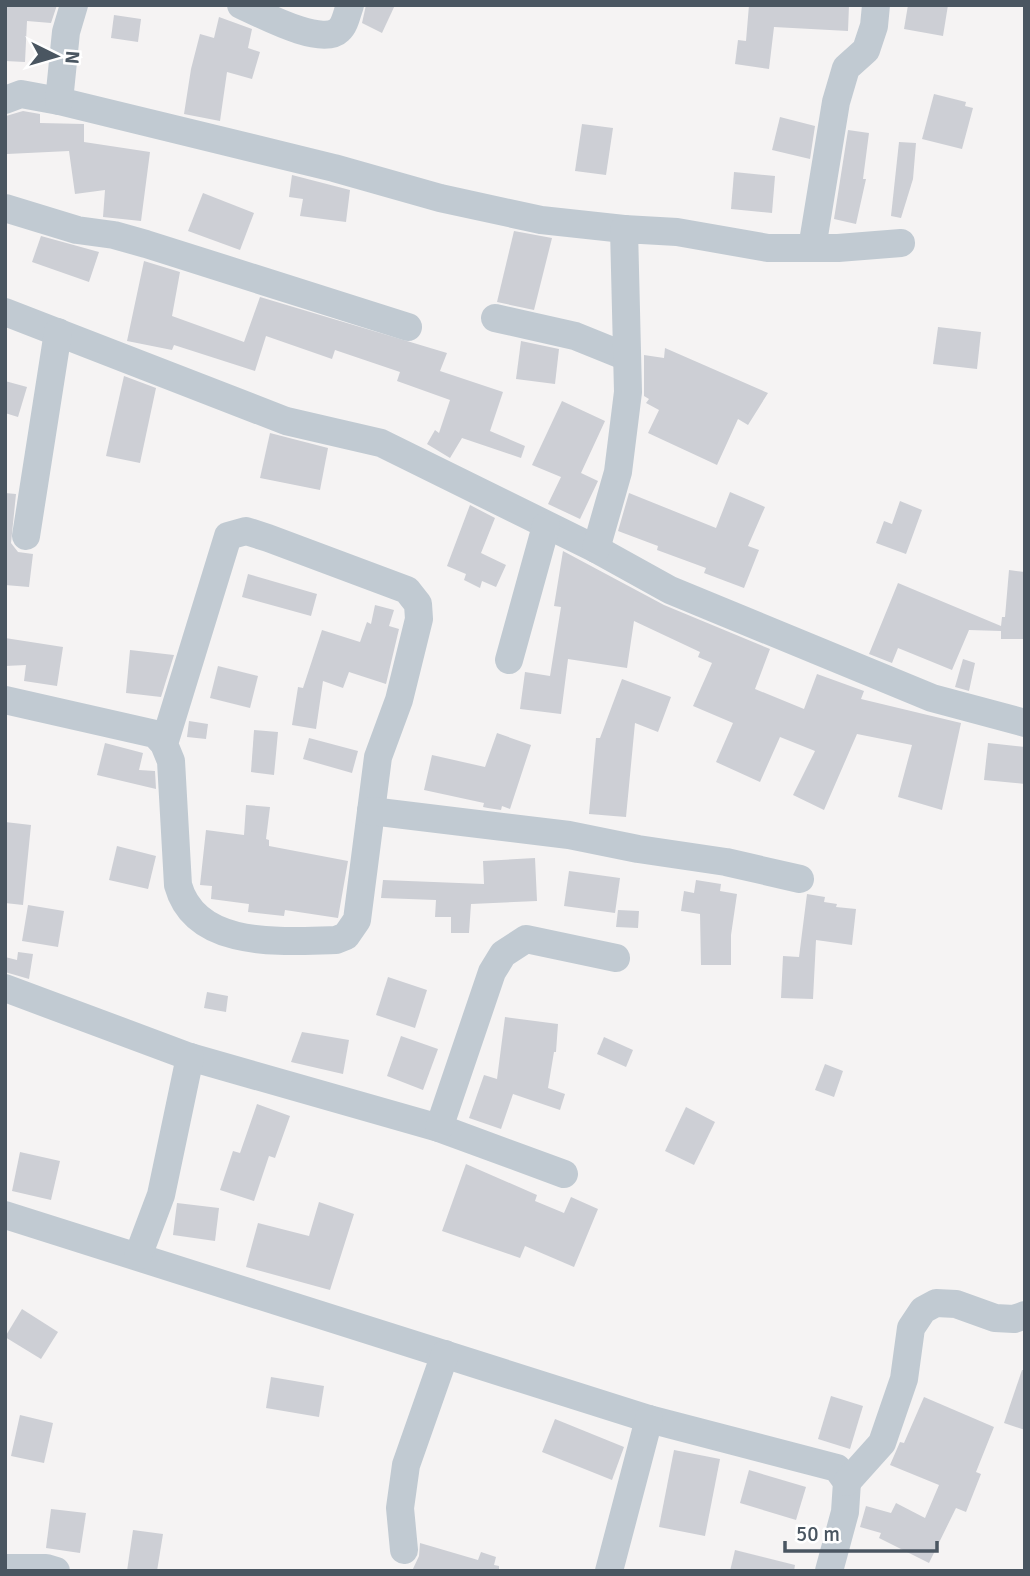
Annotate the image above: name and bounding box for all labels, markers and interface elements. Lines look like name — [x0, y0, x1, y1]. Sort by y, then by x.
north arrow — [21, 21, 91, 91]
text: N — [59, 50, 84, 65]
scale bar — [785, 1510, 937, 1554]
text: 50 m — [796, 1521, 840, 1547]

